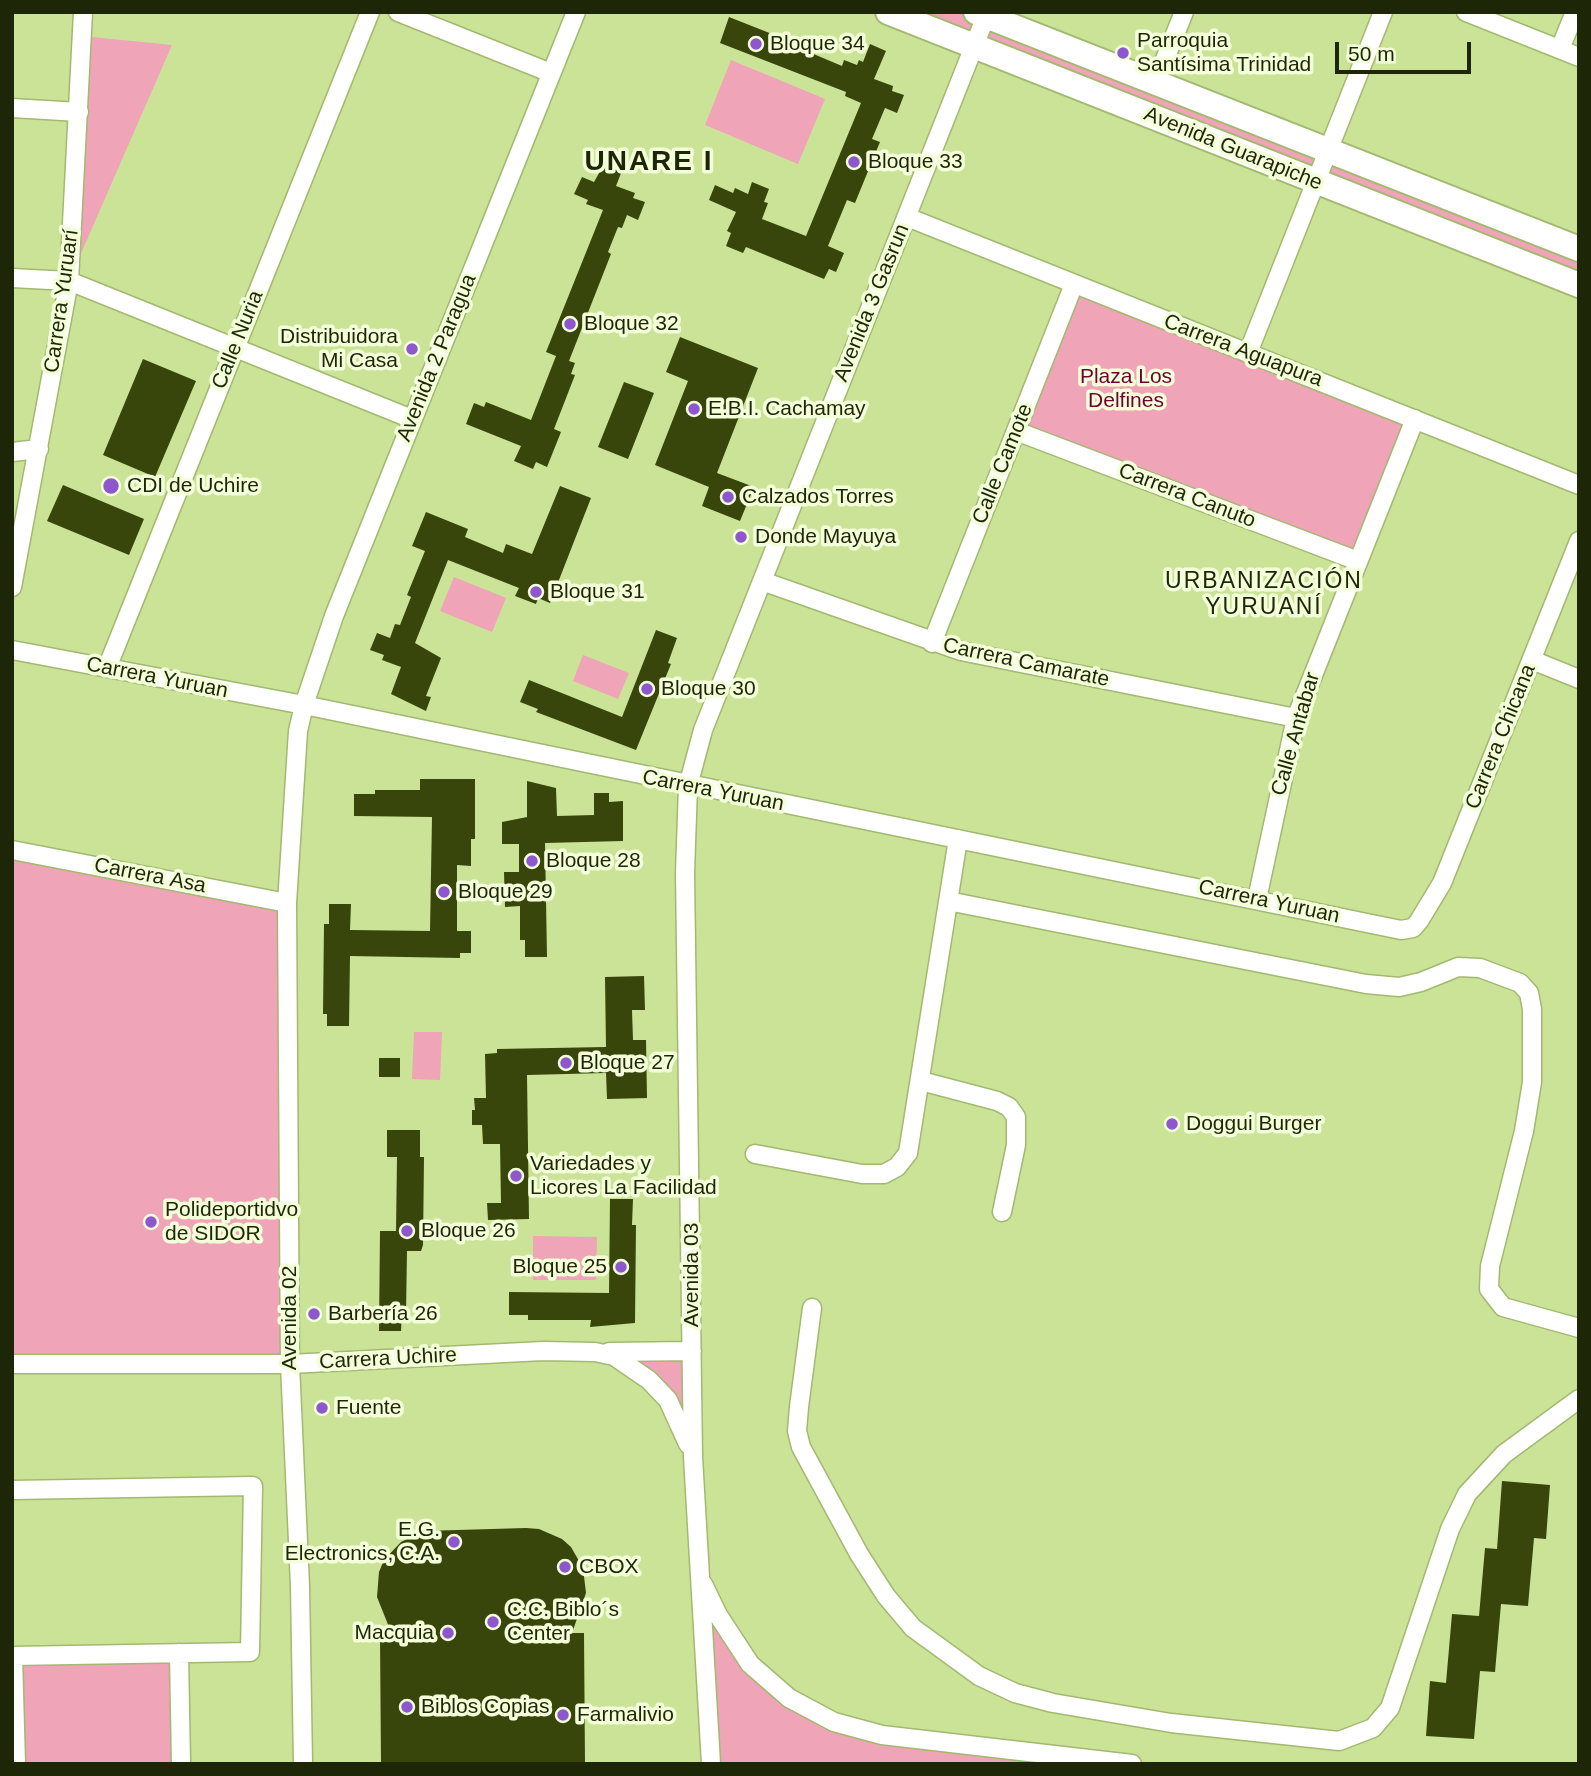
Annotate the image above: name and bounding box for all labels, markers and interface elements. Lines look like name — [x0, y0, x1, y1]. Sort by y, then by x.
place label: Parroquia Santísima Trinidad — [1137, 28, 1311, 78]
scale bar — [1339, 28, 1476, 72]
place label: Bloque 34 — [770, 31, 865, 57]
marker: Bloque 34 — [748, 36, 764, 52]
text: 50 m — [1348, 42, 1395, 65]
marker: Parroquia Santísima Trinidad — [1115, 45, 1131, 61]
street label: Avenida Guarapiche — [1140, 102, 1326, 196]
district label: UNARE I — [585, 145, 713, 179]
place label: Bloque 33 — [868, 149, 963, 175]
marker: Bloque 33 — [846, 154, 862, 170]
street label: Avenida 3 Gasrun — [829, 221, 915, 385]
street label: Carrera Yuruarí — [39, 228, 85, 374]
street label: Avenida 2 Paragua — [392, 271, 482, 445]
street label: Calle Nuria — [207, 287, 269, 393]
street label: Carrera Aguapura — [1160, 309, 1326, 393]
place label: Bloque 32 — [584, 311, 679, 337]
marker: Bloque 32 — [562, 316, 578, 332]
place label: Distribuidora Mi Casa — [280, 324, 398, 374]
marker: Distribuidora Mi Casa — [404, 341, 420, 357]
park label: Plaza Los Delfines — [1080, 364, 1172, 414]
place label: E.B.I. Cachamay — [708, 396, 866, 422]
street label: Calle Camote — [967, 400, 1039, 528]
marker: E.B.I. Cachamay — [686, 401, 702, 417]
street label: Carrera Canuto — [1115, 458, 1259, 534]
place label: CDI de Uchire — [127, 473, 259, 499]
marker: CDI de Uchire — [101, 476, 121, 496]
place label: Calzados Torres — [742, 484, 894, 510]
marker: Calzados Torres — [720, 489, 736, 505]
place label: Donde Mayuya — [755, 524, 896, 550]
marker: Donde Mayuya — [733, 529, 749, 545]
district label: URBANIZACIÓN YURUANÍ — [1167, 568, 1361, 622]
place label: Bloque 31 — [550, 579, 645, 605]
marker: Bloque 31 — [528, 584, 544, 600]
street label: Carrera Camarate — [941, 633, 1111, 693]
street label: Carrera Yuruan — [84, 652, 230, 704]
street label: Carrera Chicana — [1460, 661, 1542, 813]
street label: Calle Antabar — [1266, 669, 1326, 799]
place label: Bloque 30 — [661, 676, 756, 702]
marker: Bloque 30 — [639, 681, 655, 697]
street label: Carrera Yuruan — [640, 765, 786, 817]
place label: Bloque 28 — [546, 848, 641, 874]
street label: Carrera Asa — [92, 853, 208, 899]
marker: Bloque 28 — [524, 853, 540, 869]
street label: Carrera Yuruan — [1196, 875, 1342, 929]
place label: Bloque 29 — [458, 879, 553, 905]
marker: Bloque 29 — [436, 884, 452, 900]
place label: Bloque 27 — [580, 1050, 675, 1076]
marker: Bloque 27 — [558, 1055, 574, 1071]
place label: Doggui Burger — [1186, 1111, 1321, 1137]
marker: Doggui Burger — [1164, 1116, 1180, 1132]
place label: Variedades y Licores La Facilidad — [530, 1151, 717, 1201]
marker: Variedades y Licores La Facilidad — [508, 1168, 524, 1184]
place label: Polideportidvo de SIDOR — [165, 1197, 298, 1247]
marker: Polideportidvo de SIDOR — [143, 1214, 159, 1230]
place label: Bloque 26 — [421, 1218, 516, 1244]
marker: Bloque 26 — [399, 1223, 415, 1239]
street label: Avenida 03 — [679, 1223, 705, 1327]
place label: Bloque 25 — [512, 1254, 607, 1280]
marker: Bloque 25 — [613, 1259, 629, 1275]
street label: Avenida 02 — [277, 1266, 303, 1370]
place label: Barbería 26 — [328, 1301, 438, 1327]
marker: Barbería 26 — [306, 1306, 322, 1322]
street label: Carrera Uchire — [319, 1343, 457, 1375]
place label: Fuente — [336, 1395, 401, 1421]
marker: Fuente — [314, 1400, 330, 1416]
place label: E.G. Electronics, C.A. — [285, 1517, 440, 1567]
marker: E.G. Electronics, C.A. — [446, 1534, 462, 1550]
place label: CBOX — [579, 1554, 639, 1580]
marker: CBOX — [557, 1559, 573, 1575]
place label: C.C. Biblo´s Center — [507, 1597, 619, 1647]
marker: C.C. Biblo´s Center — [485, 1614, 501, 1630]
place label: Macquia — [355, 1620, 434, 1646]
marker: Macquia — [440, 1625, 456, 1641]
place label: Biblos Copias — [421, 1694, 549, 1720]
marker: Biblos Copias — [399, 1699, 415, 1715]
place label: Farmalivio — [577, 1702, 674, 1728]
marker: Farmalivio — [555, 1707, 571, 1723]

